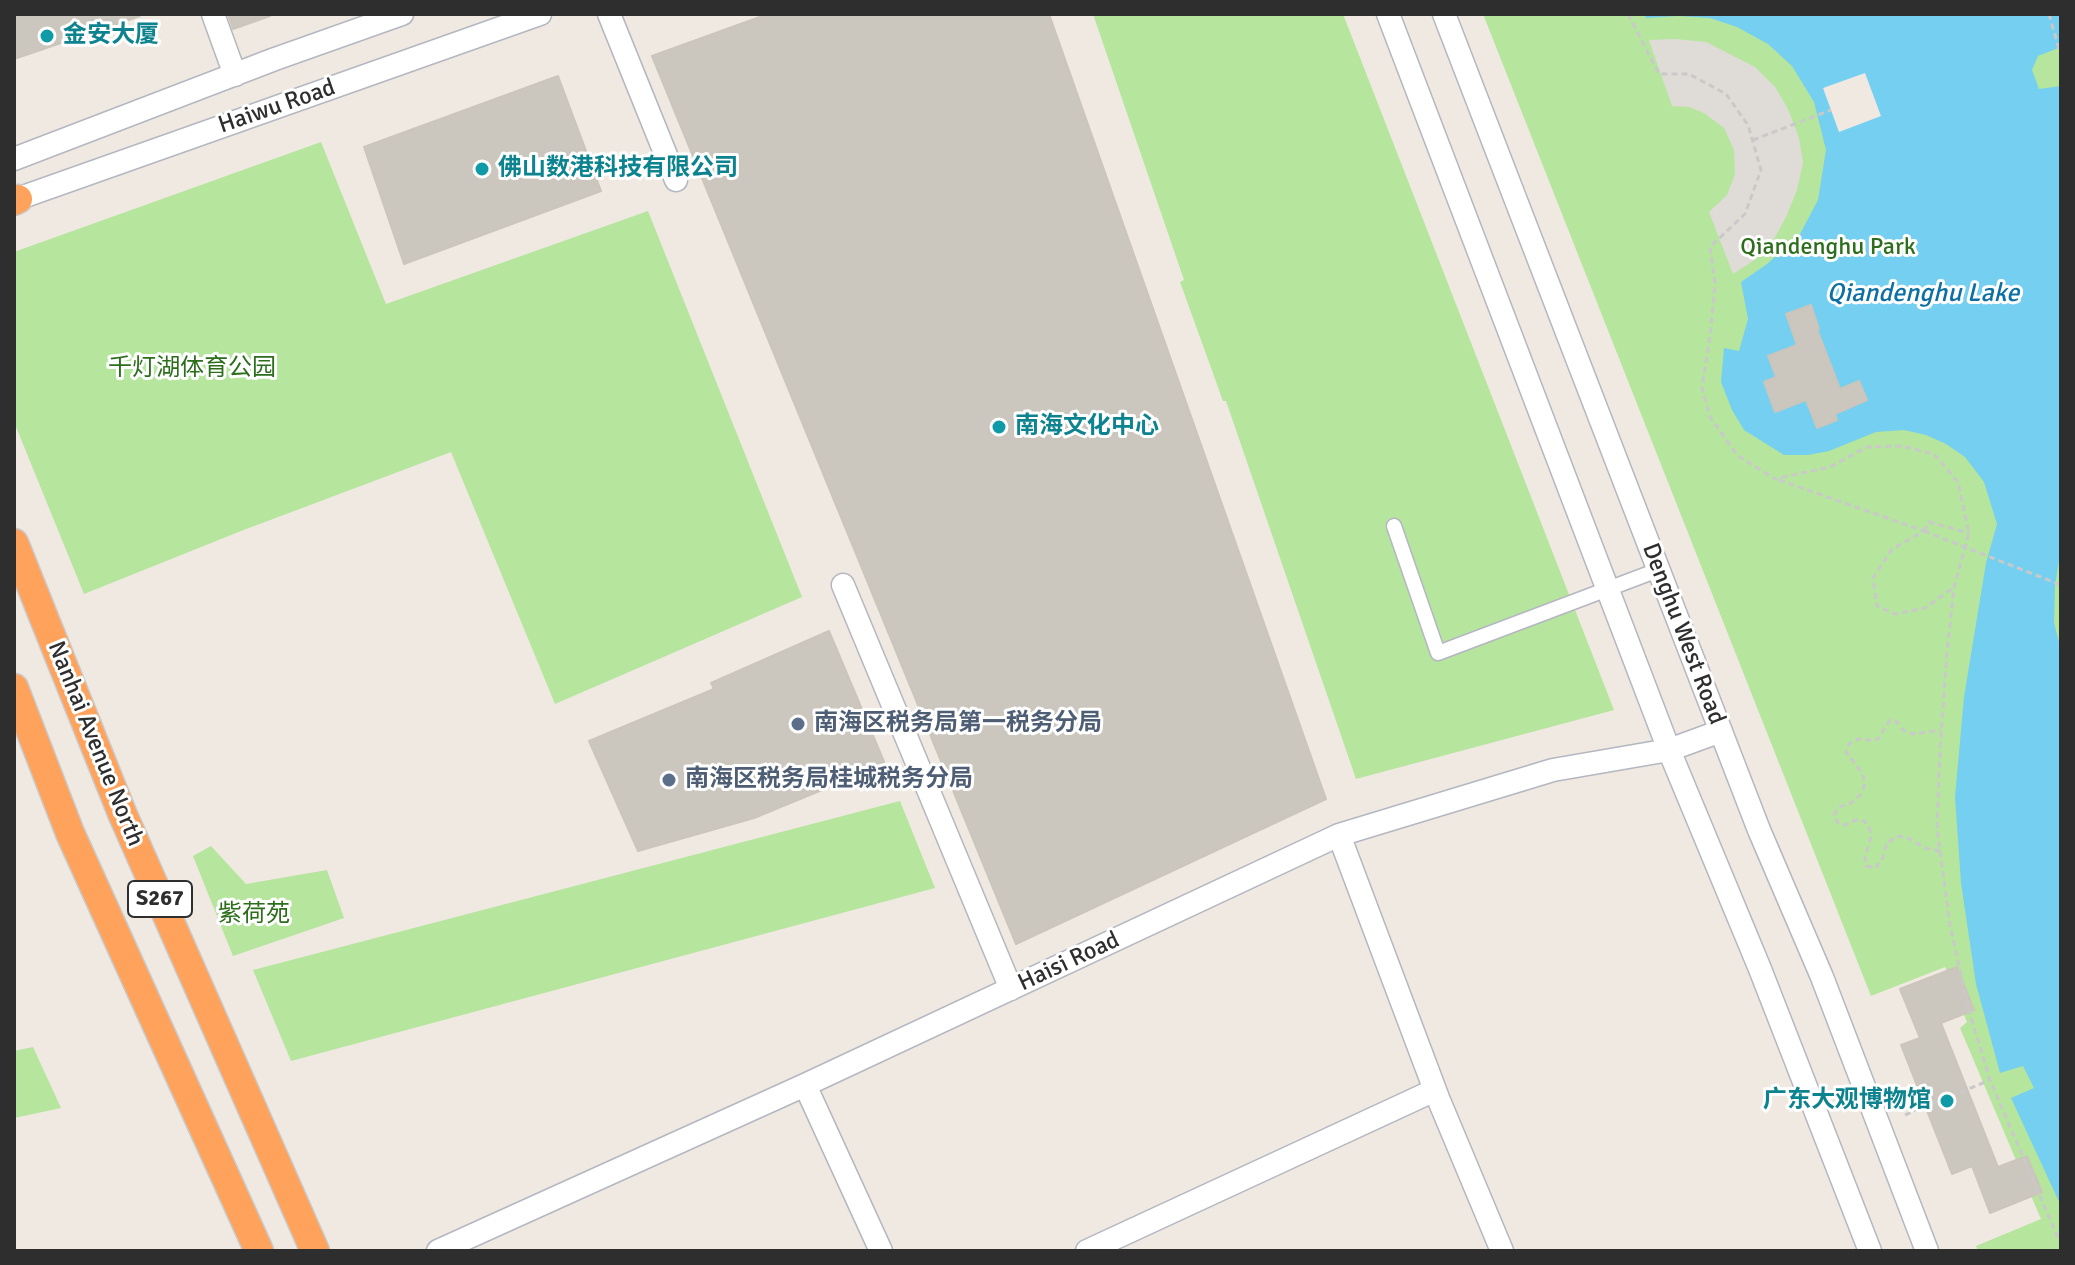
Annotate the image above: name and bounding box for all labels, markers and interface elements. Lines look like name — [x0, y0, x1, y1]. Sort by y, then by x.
place label: 金安大厦 — [63, 22, 159, 50]
marker: 金安大厦 — [38, 27, 56, 45]
street label: Haiwu Road — [215, 74, 339, 140]
place label: 佛山数港科技有限公司 — [498, 155, 738, 183]
marker: 佛山数港科技有限公司 — [473, 160, 491, 178]
park label: Qiandenghu Park — [1740, 234, 1916, 262]
water label: Qiandenghu Lake — [1827, 278, 2019, 310]
park label: 千灯湖体育公园 — [108, 355, 276, 383]
place label: 南海文化中心 — [1015, 413, 1159, 441]
marker: 南海文化中心 — [990, 418, 1008, 436]
street label: Denghu West Road — [1635, 539, 1731, 729]
street label: Nanhai Avenue North — [41, 637, 149, 851]
place label: 南海区税务局第一税务分局 — [814, 710, 1102, 738]
marker: 南海区税务局第一税务分局 — [789, 715, 807, 733]
place label: 南海区税务局桂城税务分局 — [685, 766, 973, 794]
marker: 南海区税务局桂城税务分局 — [660, 771, 678, 789]
road number: S267 — [128, 881, 192, 917]
park label: 紫荷苑 — [218, 901, 290, 929]
street label: Haisi Road — [1014, 926, 1124, 998]
place label: 广东大观博物馆 — [1763, 1087, 1931, 1115]
marker: 广东大观博物馆 — [1938, 1092, 1956, 1110]

